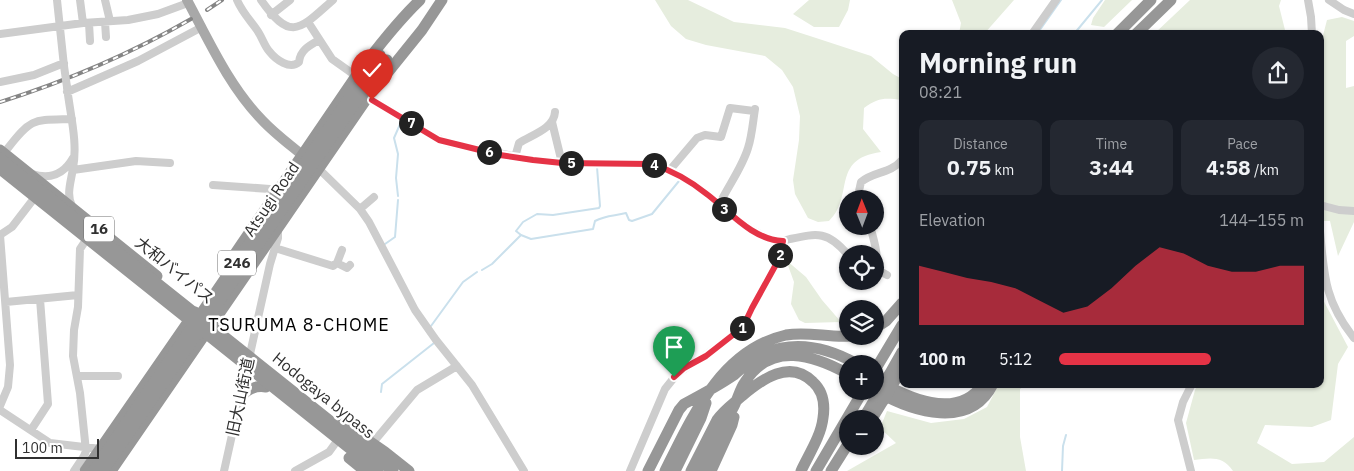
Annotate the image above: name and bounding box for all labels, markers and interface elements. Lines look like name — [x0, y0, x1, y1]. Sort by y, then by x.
text: Morning run — [919, 44, 1077, 81]
button: share — [1252, 47, 1304, 99]
pin — [351, 49, 393, 100]
icon: check — [358, 56, 386, 84]
text: 08:21 — [919, 82, 962, 102]
pin: 7 — [398, 110, 424, 136]
text: 7 — [407, 114, 416, 132]
text: Distance — [953, 135, 1008, 153]
text: Time — [1096, 135, 1127, 153]
text: Pace — [1227, 135, 1258, 153]
pin: 6 — [476, 140, 502, 164]
text: 6 — [485, 143, 494, 161]
pin: 5 — [558, 150, 584, 176]
pin: 4 — [642, 152, 666, 178]
text: 0.75 — [947, 153, 991, 181]
text: 3:44 — [1089, 153, 1134, 181]
text: 4:58 — [1206, 153, 1251, 181]
text: 5 — [567, 154, 576, 172]
text: 4 — [650, 156, 659, 174]
street label: Atsugi Road — [239, 158, 303, 240]
text: km — [991, 161, 1014, 179]
text: /km — [1251, 161, 1279, 179]
north arrow — [839, 190, 884, 235]
map controls — [839, 190, 884, 455]
pin: 3 — [712, 196, 736, 222]
text: 3 — [720, 200, 729, 218]
text: Elevation — [919, 210, 985, 230]
text: 144–155 m — [1219, 210, 1304, 230]
road number: 16 — [84, 216, 114, 242]
street label: 大和バイパス — [132, 232, 218, 308]
pin: 2 — [768, 242, 792, 268]
button: locate — [839, 245, 884, 290]
text: 2 — [776, 246, 785, 264]
road number: 246 — [218, 250, 256, 276]
button: layers — [839, 300, 884, 345]
district label: TSURUMA 8-CHOME — [208, 313, 390, 336]
pin: 1 — [730, 316, 754, 340]
text: 1 — [738, 319, 747, 337]
pin — [653, 326, 695, 377]
icon: arrive — [660, 333, 688, 361]
street label: Hodogaya bypass — [269, 348, 379, 442]
text: 100 m — [919, 349, 966, 369]
text: 5:12 — [999, 349, 1032, 369]
button: + — [839, 355, 884, 400]
street label: 旧大山街道 — [222, 356, 258, 438]
button: − — [839, 410, 884, 455]
scale bar — [15, 436, 99, 459]
text: 100 m — [22, 439, 63, 457]

